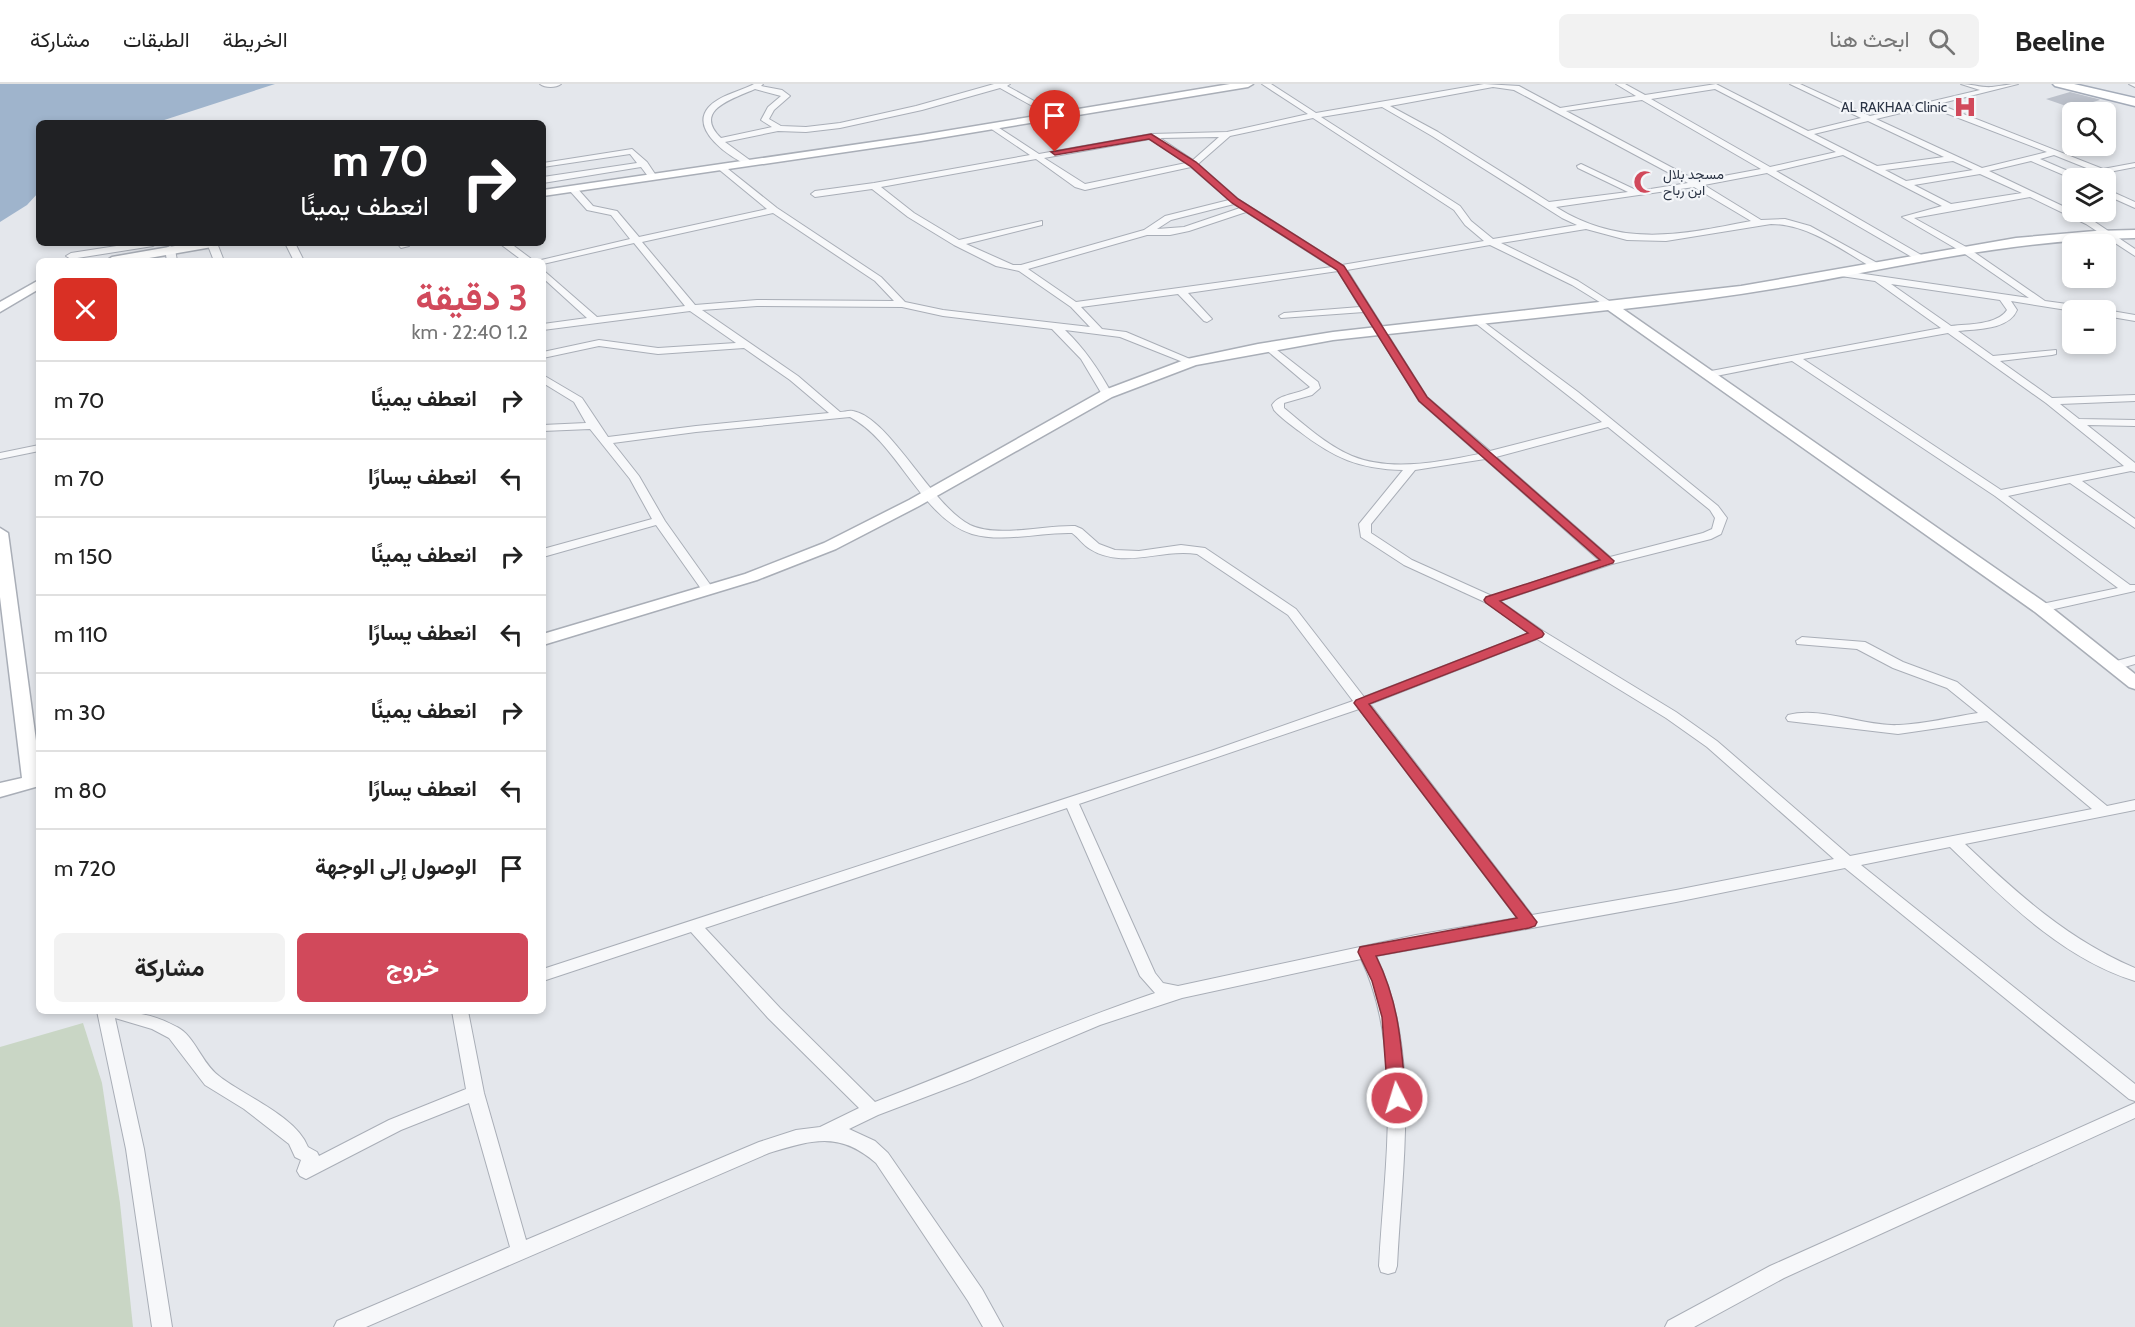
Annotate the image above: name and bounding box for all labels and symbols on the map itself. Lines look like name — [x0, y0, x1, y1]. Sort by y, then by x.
pin — [1029, 90, 1080, 152]
hospital icon: AL RAKHAA Clinic — [1952, 94, 1978, 120]
place label: AL RAKHAA Clinic — [1841, 98, 1947, 116]
place label: مسجد بلال ابن رباح — [1663, 165, 1724, 201]
mosque icon: مسجد بلال ابن رباح — [1632, 169, 1658, 195]
position arrow — [1365, 1066, 1429, 1130]

